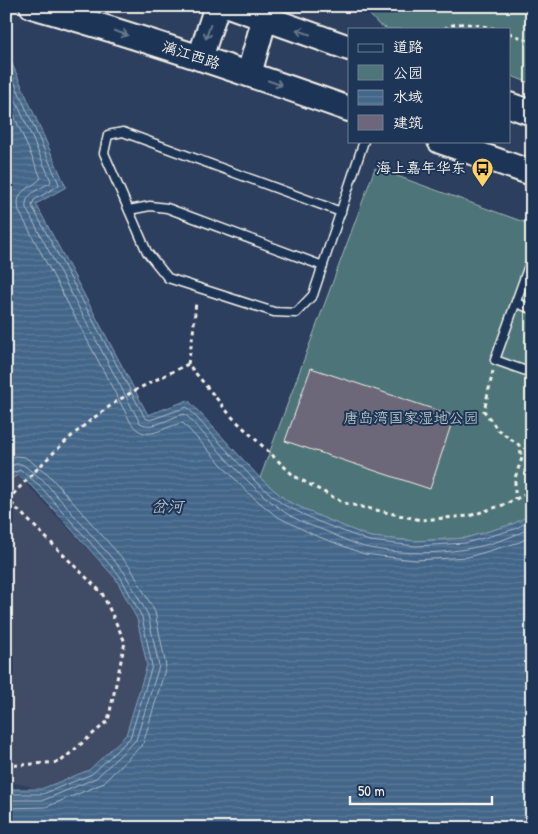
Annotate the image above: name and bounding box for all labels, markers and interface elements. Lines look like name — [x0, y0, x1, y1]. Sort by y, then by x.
one-way arrow — [203, 24, 212, 39]
one-way arrow — [296, 27, 312, 36]
one-way arrow — [112, 28, 128, 38]
legend — [348, 28, 510, 142]
street label: 漓江西路 — [159, 35, 223, 74]
text: 道路 — [393, 36, 423, 57]
text: 公园 — [393, 62, 423, 83]
one-way arrow — [267, 79, 282, 88]
text: 水域 — [393, 86, 423, 107]
text: 建筑 — [393, 112, 423, 133]
bus stop icon: 海上嘉年华东 — [470, 156, 494, 187]
place label: 海上嘉年华东 — [376, 157, 466, 178]
park label: 唐岛湾国家湿地公园 — [343, 407, 479, 428]
water label: 岔河 — [151, 495, 186, 517]
scale bar — [350, 774, 493, 806]
text: 50 m — [358, 780, 385, 801]

